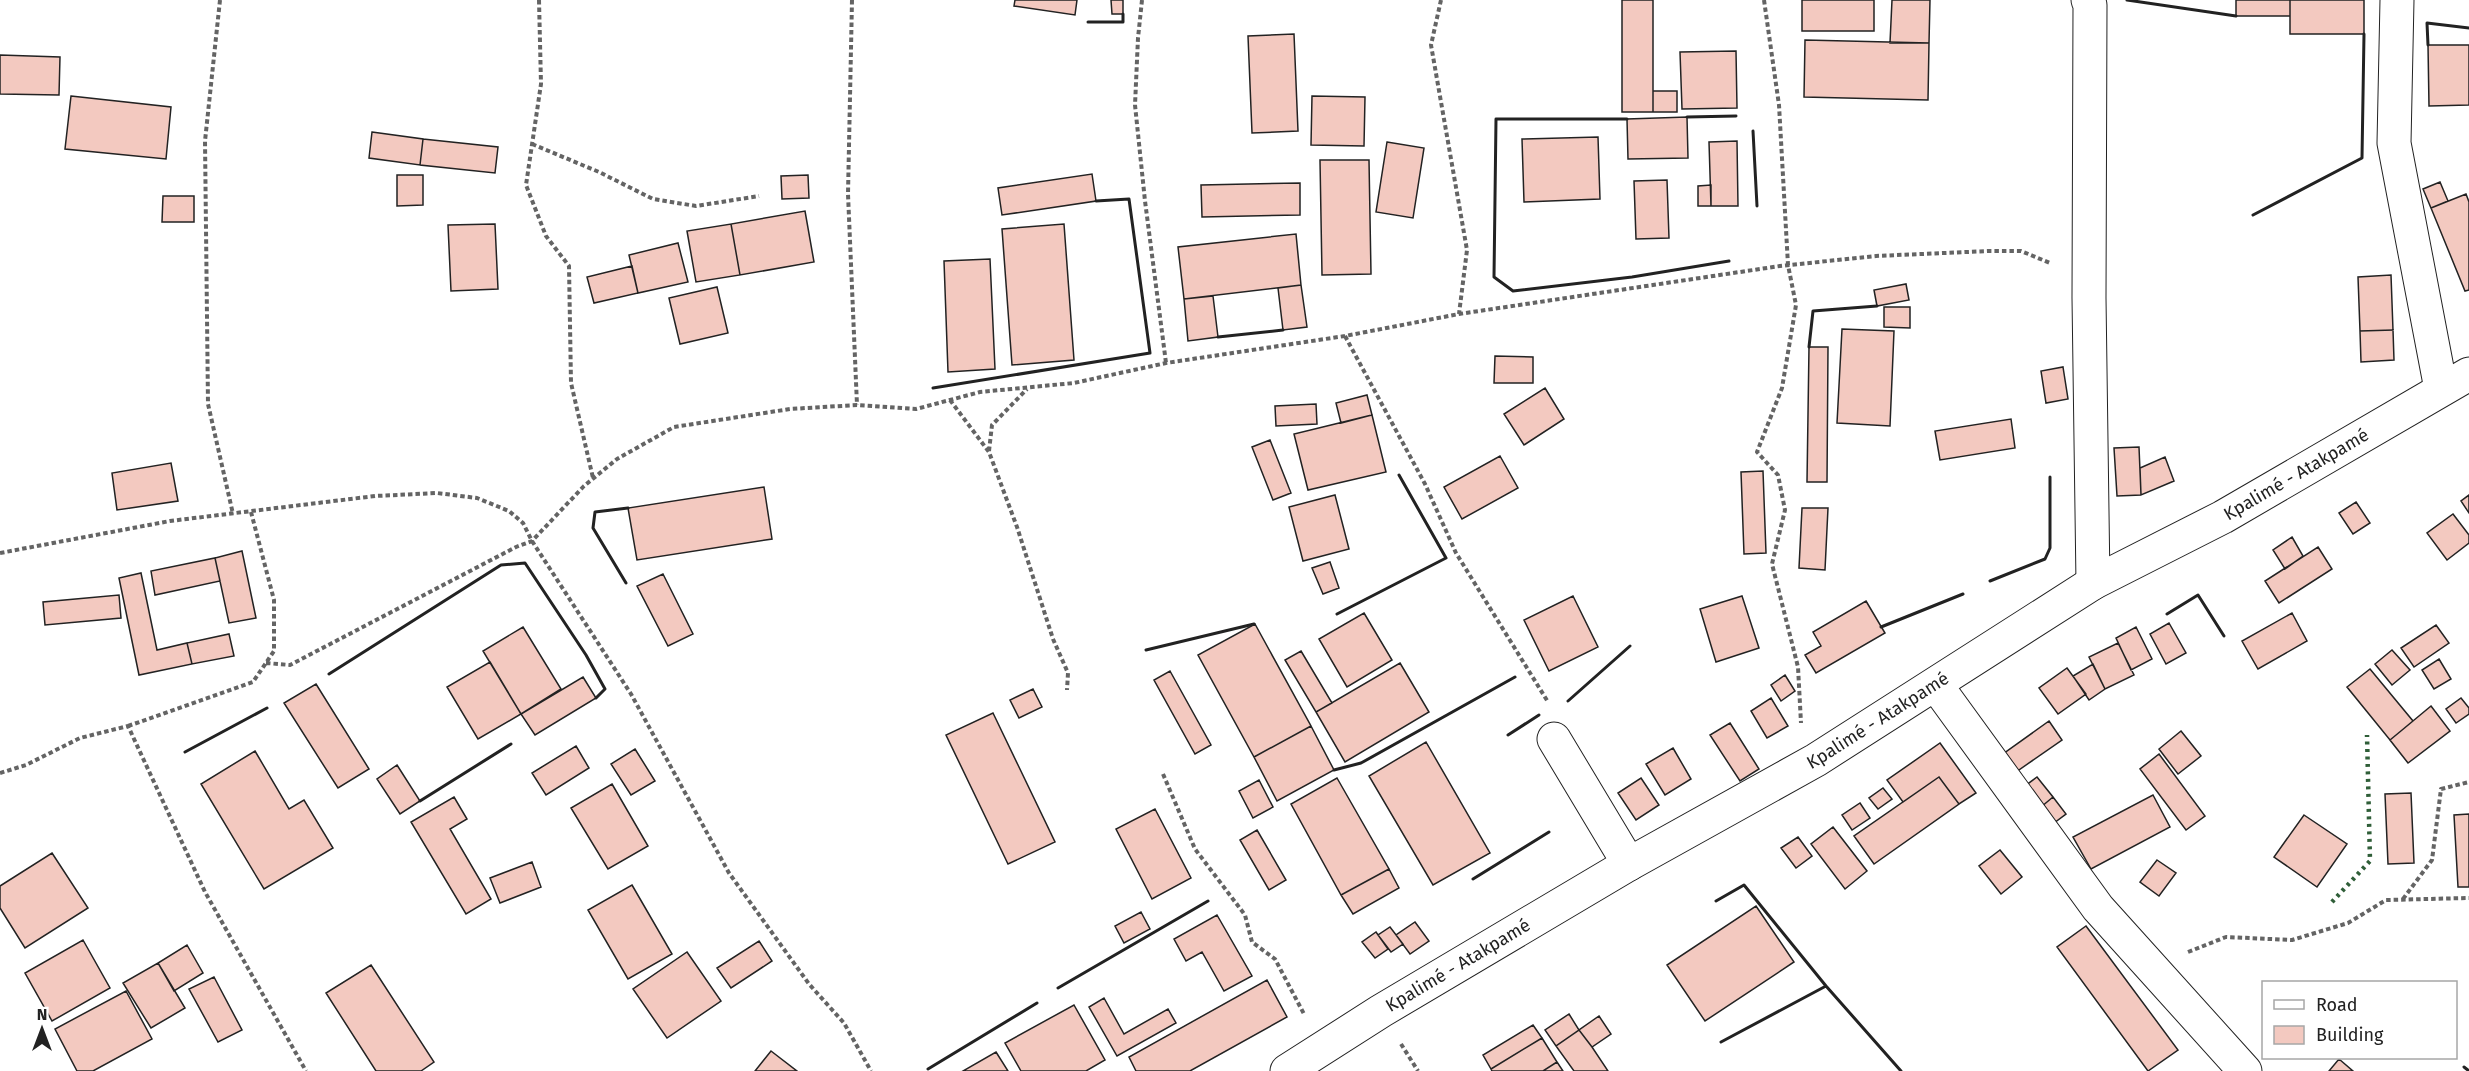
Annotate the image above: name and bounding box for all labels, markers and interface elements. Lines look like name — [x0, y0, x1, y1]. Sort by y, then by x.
street label: Kpalimé - Atakpamé — [2220, 424, 2373, 525]
street label: Kpalimé - Atakpamé — [1803, 667, 1953, 774]
street label: Kpalimé - Atakpamé — [1382, 914, 1534, 1017]
legend — [2262, 981, 2457, 1059]
text: Road — [2316, 994, 2358, 1016]
north arrow — [12, 999, 72, 1059]
text: N — [37, 1005, 47, 1024]
text: Building — [2316, 1024, 2384, 1046]

